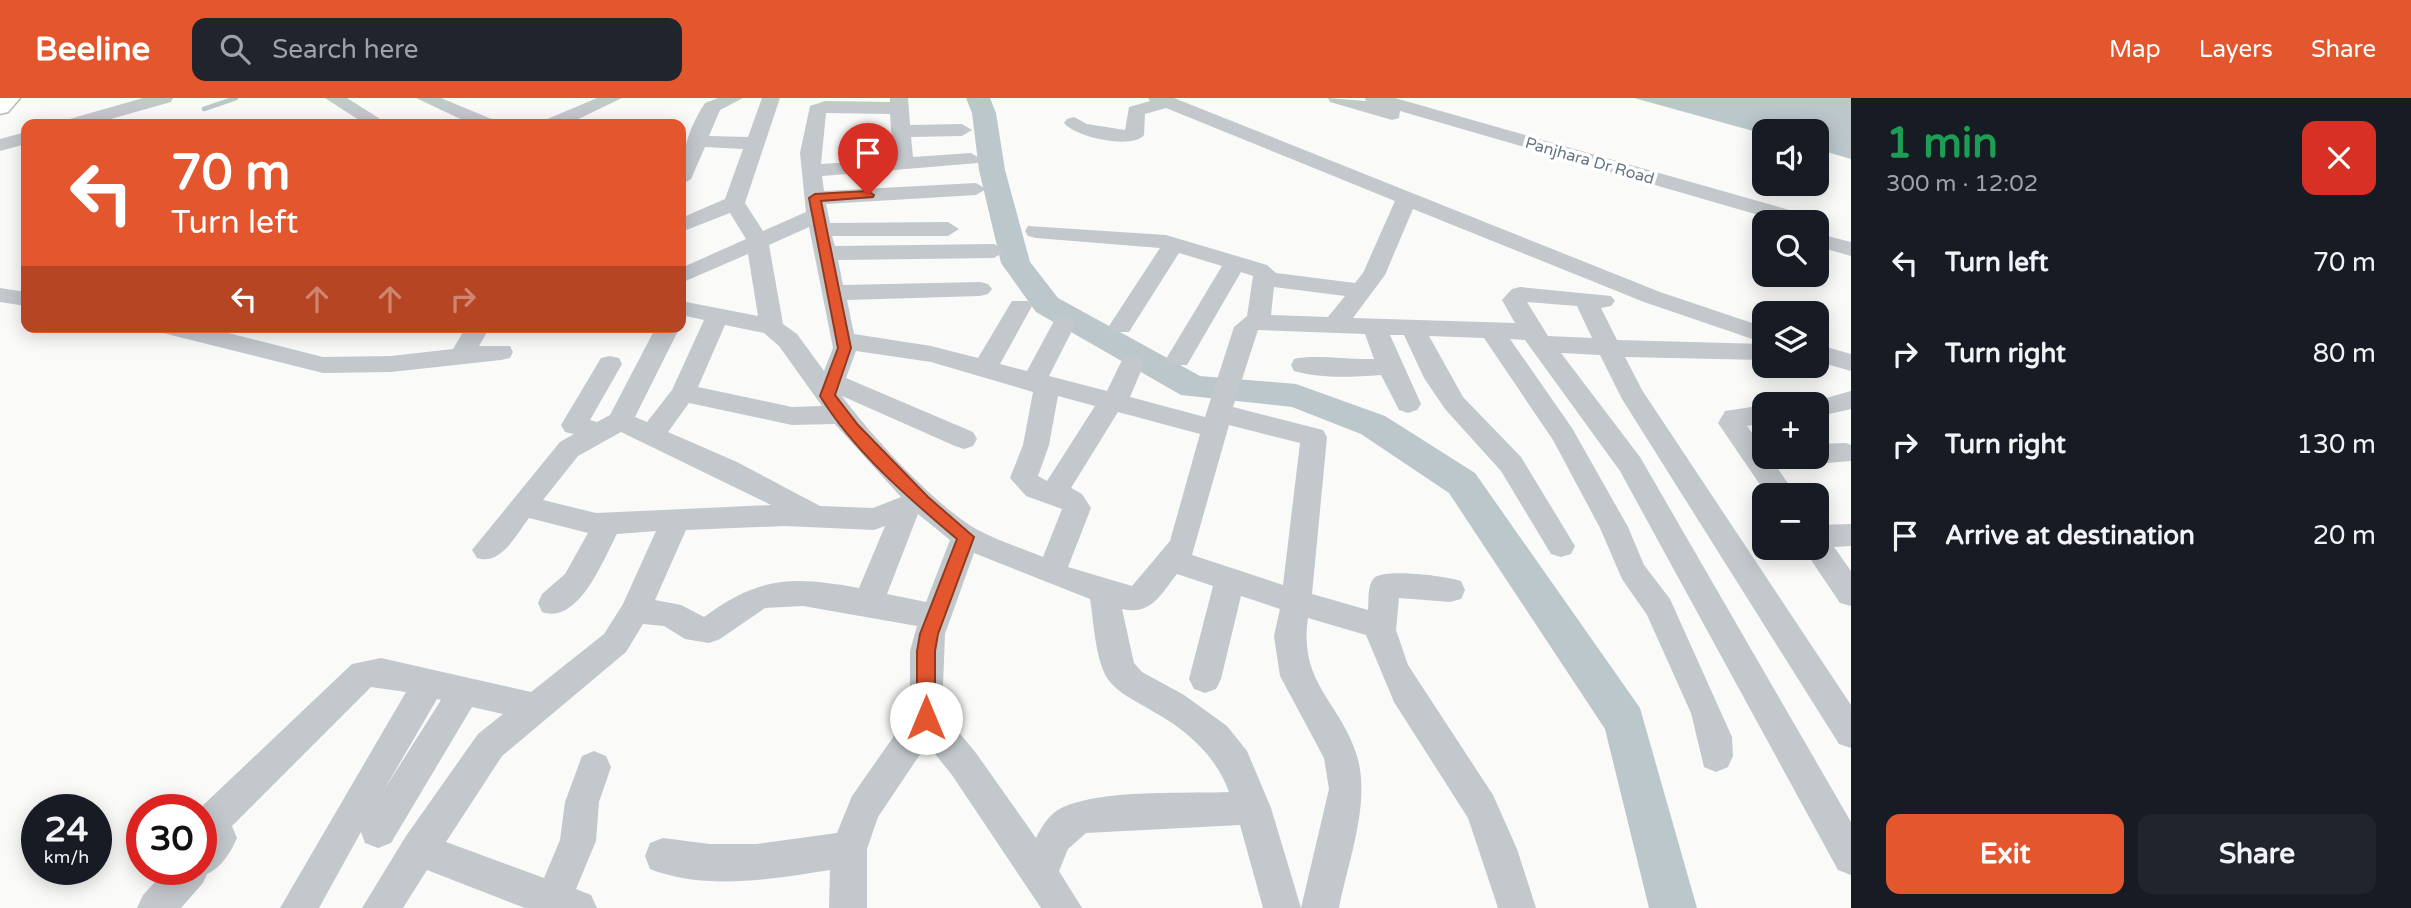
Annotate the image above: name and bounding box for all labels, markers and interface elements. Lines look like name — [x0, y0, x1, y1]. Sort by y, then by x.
search box — [192, 18, 682, 81]
text: Beeline — [35, 30, 150, 69]
icon: search — [216, 30, 254, 68]
text: Search here — [272, 34, 418, 65]
text: Map — [2109, 35, 2161, 64]
text: Layers — [2199, 35, 2273, 64]
text: Share — [2311, 35, 2376, 64]
text: 1 min — [1886, 118, 1998, 169]
map controls — [1752, 119, 1829, 560]
button: sound — [1752, 119, 1829, 196]
button: close — [2302, 121, 2376, 195]
pin — [838, 123, 898, 195]
street label: Panjhara Dr Road — [1523, 133, 1657, 189]
icon: arrive — [849, 134, 887, 172]
text: 70 m — [171, 144, 290, 203]
icon: left — [56, 147, 147, 238]
text: 300 m · 12:02 — [1886, 170, 2038, 198]
text: Turn left — [171, 204, 298, 242]
button: search — [1752, 210, 1829, 287]
icon: left — [1886, 244, 1924, 282]
text: Turn left — [1945, 247, 2048, 278]
text: 70 m — [2313, 247, 2376, 278]
icon: left — [225, 280, 263, 318]
icon: ahead — [298, 280, 336, 318]
icon: ahead — [371, 280, 409, 318]
icon: right — [444, 280, 482, 318]
button: layers — [1752, 301, 1829, 378]
icon: right — [1886, 335, 1924, 373]
text: Turn right — [1945, 338, 2066, 369]
text: 80 m — [2313, 338, 2376, 369]
button: + — [1752, 392, 1829, 469]
icon: right — [1886, 426, 1924, 464]
text: Turn right — [1945, 429, 2066, 460]
text: 130 m — [2296, 429, 2376, 460]
button: − — [1752, 483, 1829, 560]
icon: arrive — [1886, 517, 1924, 555]
text: Arrive at destination — [1945, 520, 2195, 551]
text: 20 m — [2313, 520, 2376, 551]
position arrow — [889, 681, 963, 755]
speed limit sign: 30 — [126, 794, 217, 885]
text: 24 — [45, 809, 88, 851]
button: Exit — [1886, 814, 2124, 894]
button: Share — [2138, 814, 2376, 894]
text: km/h — [44, 846, 89, 868]

